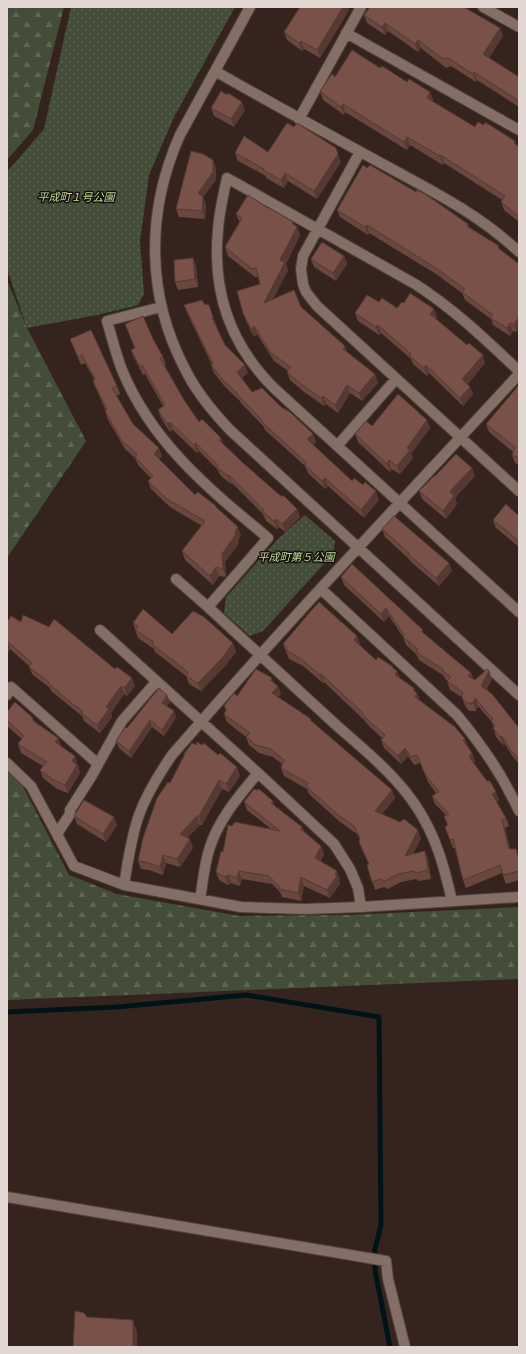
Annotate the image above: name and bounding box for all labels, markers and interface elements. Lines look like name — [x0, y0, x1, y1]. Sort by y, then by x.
park label: 平成町１号公園 — [38, 190, 116, 204]
park label: 平成町第５公園 — [258, 550, 336, 564]

